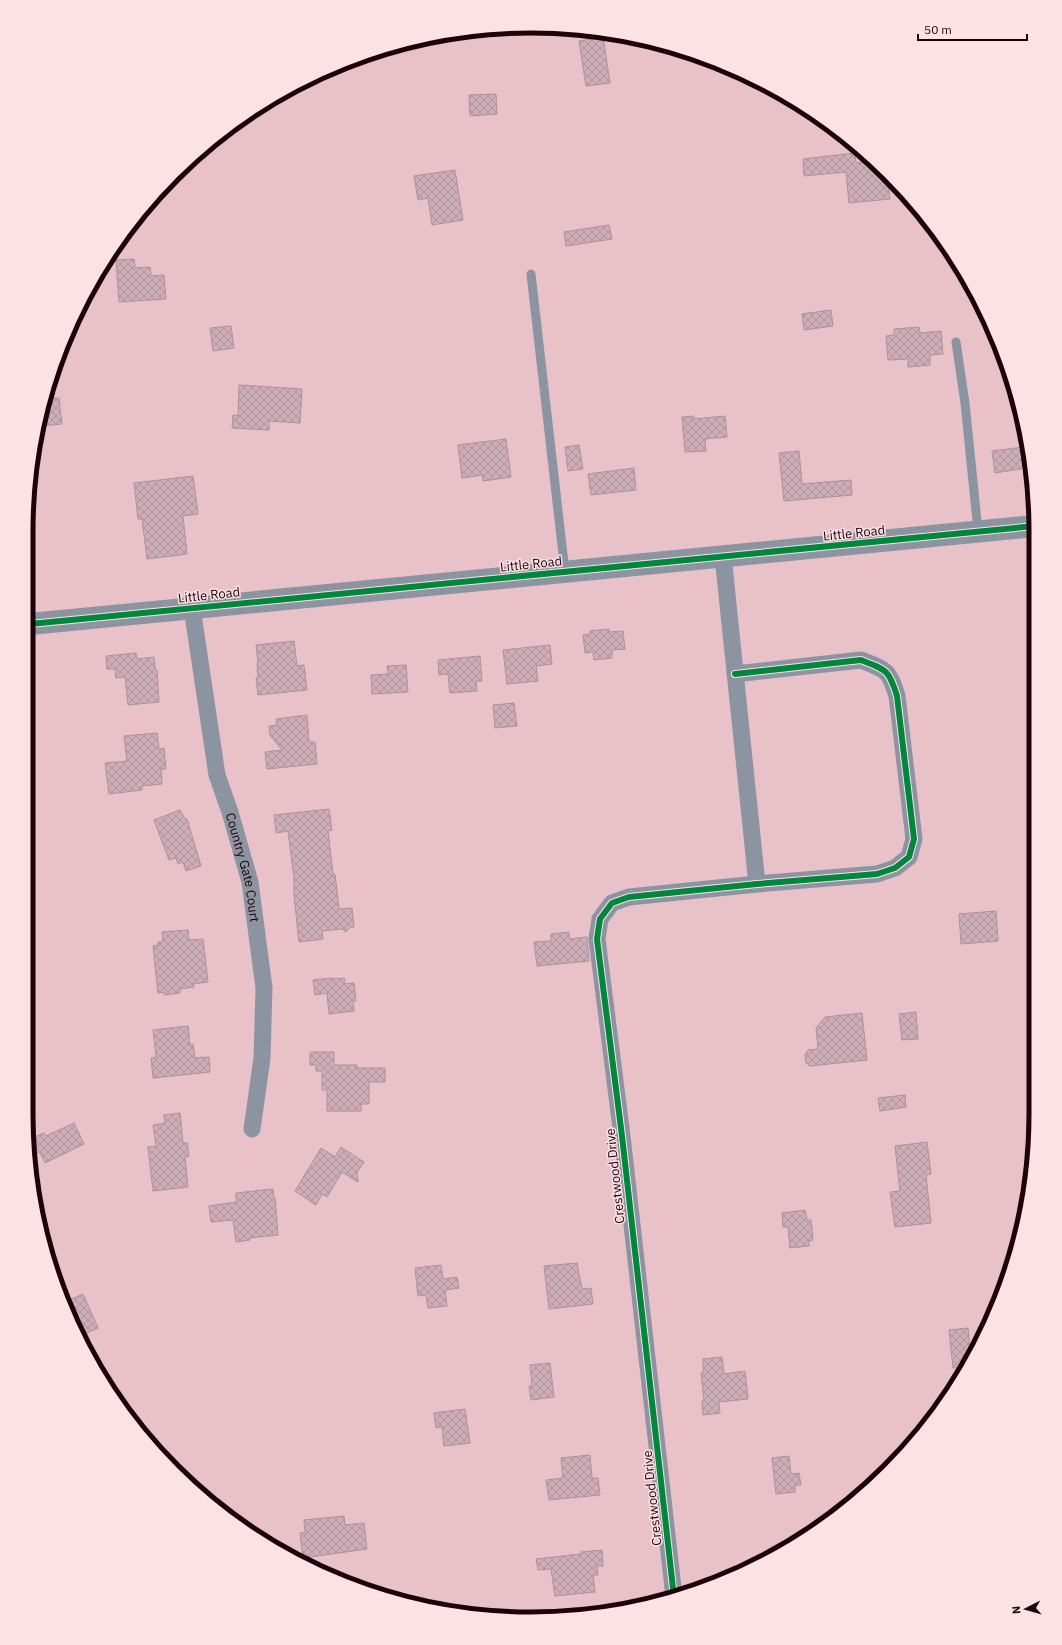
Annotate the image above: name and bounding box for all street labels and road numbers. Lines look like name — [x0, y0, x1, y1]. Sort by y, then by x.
street label: Little Road — [822, 521, 886, 545]
street label: Little Road — [499, 552, 563, 576]
street label: Little Road — [177, 583, 241, 607]
street label: Country Gate Court — [222, 811, 264, 923]
street label: Crestwood Drive — [602, 1127, 628, 1225]
street label: Crestwood Drive — [639, 1449, 665, 1547]

